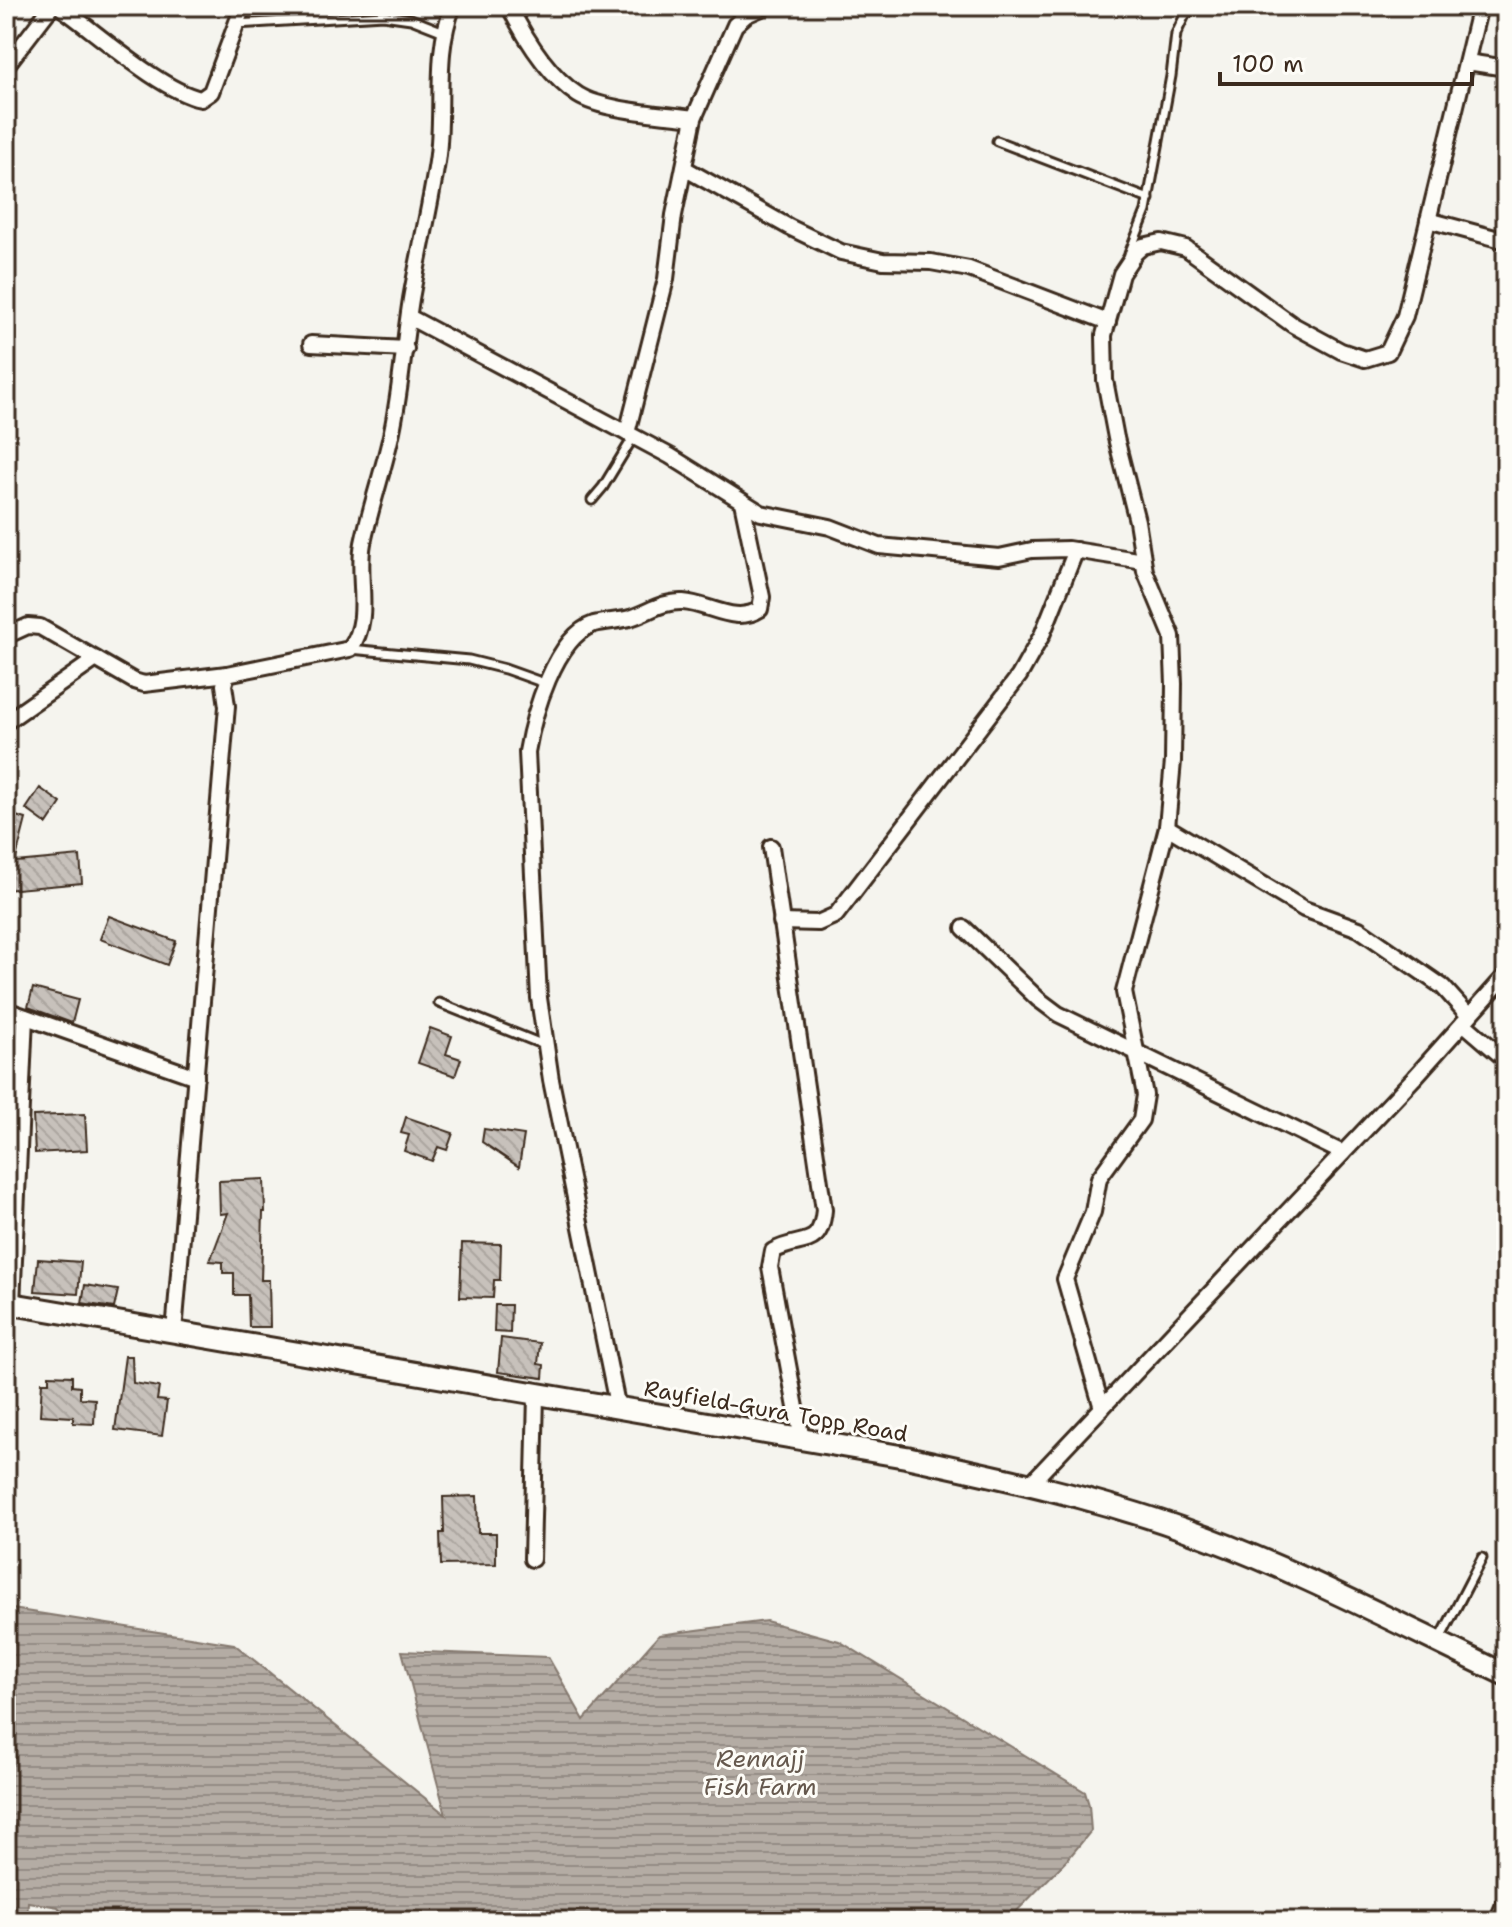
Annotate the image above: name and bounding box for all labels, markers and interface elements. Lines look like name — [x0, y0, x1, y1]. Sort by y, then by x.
scale bar — [1220, 36, 1472, 86]
text: 100 m — [1232, 48, 1304, 80]
street label: Rayfield-Gura Topp Road — [642, 1374, 910, 1448]
water label: Rennajj Fish Farm — [703, 1743, 817, 1803]

